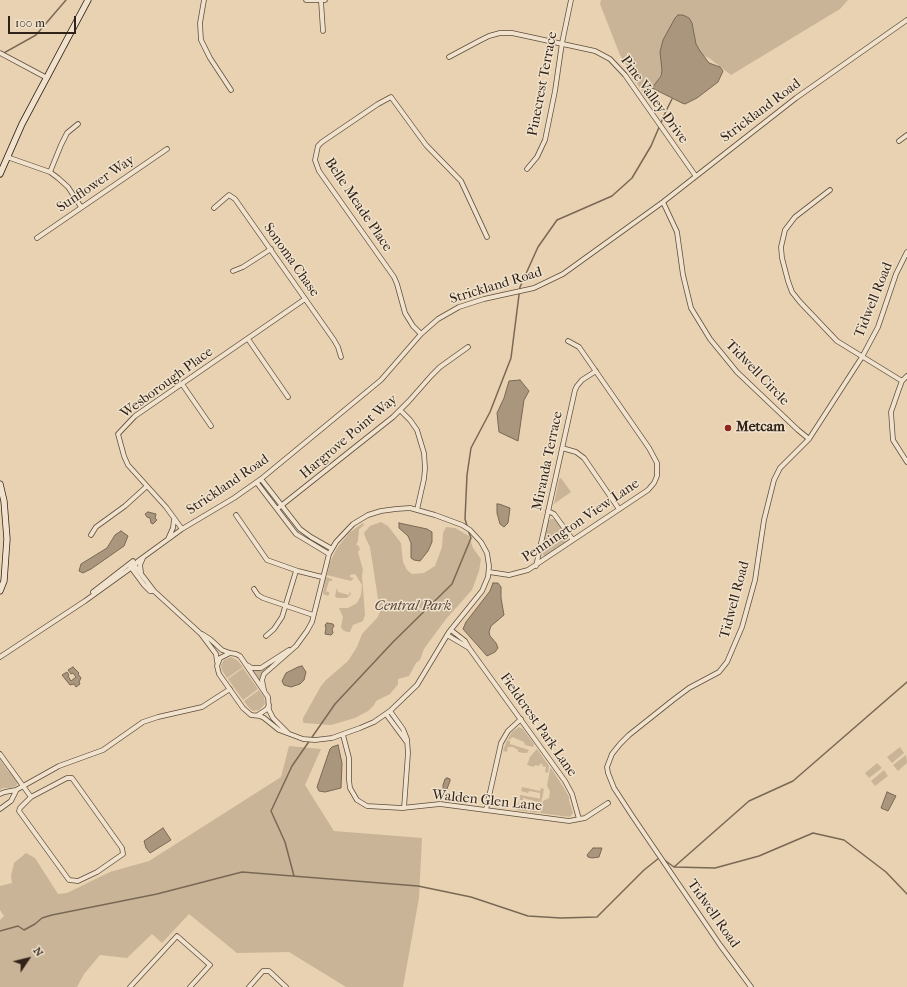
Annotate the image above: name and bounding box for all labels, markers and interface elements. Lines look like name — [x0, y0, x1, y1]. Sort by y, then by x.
scale bar — [10, 8, 78, 34]
text: 100 m — [15, 16, 45, 30]
street label: Pinecrest Terrace — [525, 30, 561, 138]
street label: Pine Valley Drive — [617, 53, 691, 147]
street label: Strickland Road — [718, 75, 804, 147]
street label: Sunflower Way — [54, 152, 138, 216]
street label: Belle Meade Place — [321, 155, 395, 255]
street label: Sonoma Chase — [259, 220, 323, 300]
street label: Tidwell Road — [851, 260, 897, 340]
street label: Strickland Road — [448, 264, 544, 308]
street label: Tidwell Circle — [722, 337, 792, 409]
street label: Wesborough Place — [117, 344, 217, 422]
street label: Hargrove Point Way — [297, 391, 401, 483]
street label: Miranda Terrace — [529, 410, 567, 512]
place label: Metcam — [736, 420, 785, 436]
marker: Metcam — [723, 423, 733, 433]
street label: Strickland Road — [184, 451, 272, 519]
street label: Pennington View Lane — [519, 476, 643, 566]
street label: Tidwell Road — [717, 559, 753, 641]
park label: Central Park — [375, 599, 451, 615]
street label: Fieldcrest Park Lane — [496, 670, 580, 780]
street label: Walden Glen Lane — [431, 787, 543, 815]
street label: Tidwell Road — [683, 877, 743, 951]
north arrow — [8, 939, 48, 979]
text: N — [31, 945, 46, 959]

